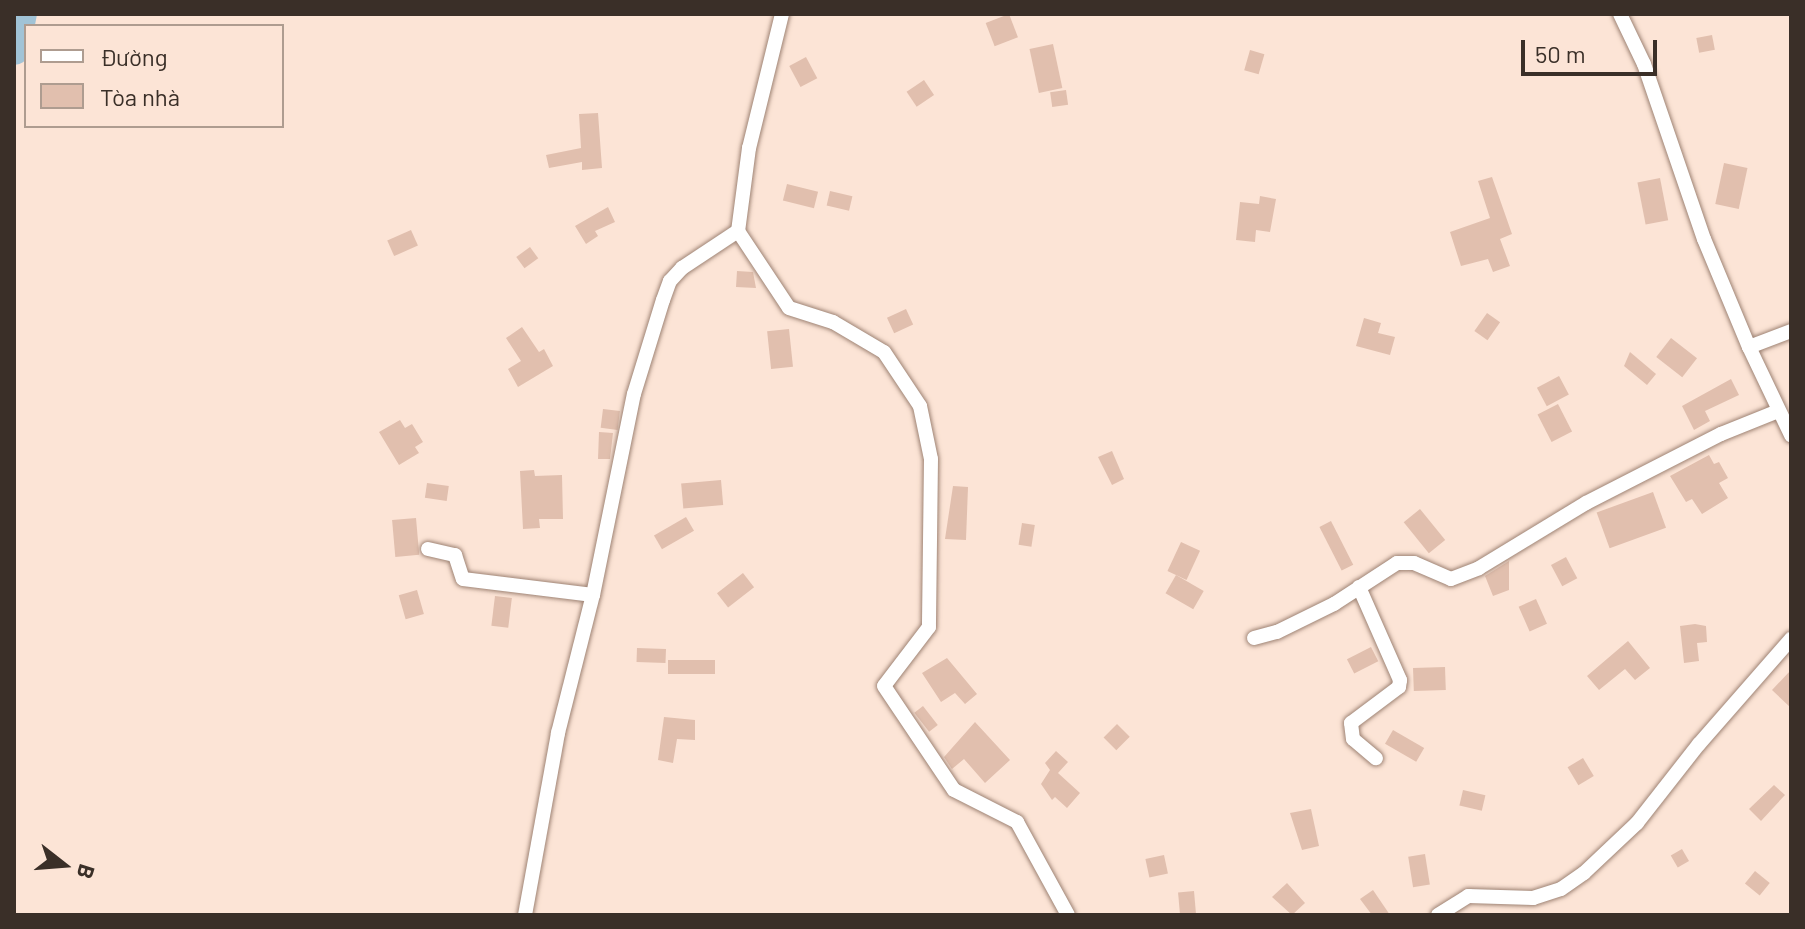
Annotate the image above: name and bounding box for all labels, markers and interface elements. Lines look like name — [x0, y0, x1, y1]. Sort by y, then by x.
legend — [24, 24, 284, 128]
scale bar — [1525, 24, 1661, 74]
text: 50 m — [1535, 39, 1586, 68]
text: Đường — [100, 42, 168, 71]
text: Tòa nhà — [100, 82, 180, 111]
north arrow — [24, 825, 104, 905]
text: B — [73, 862, 101, 882]

